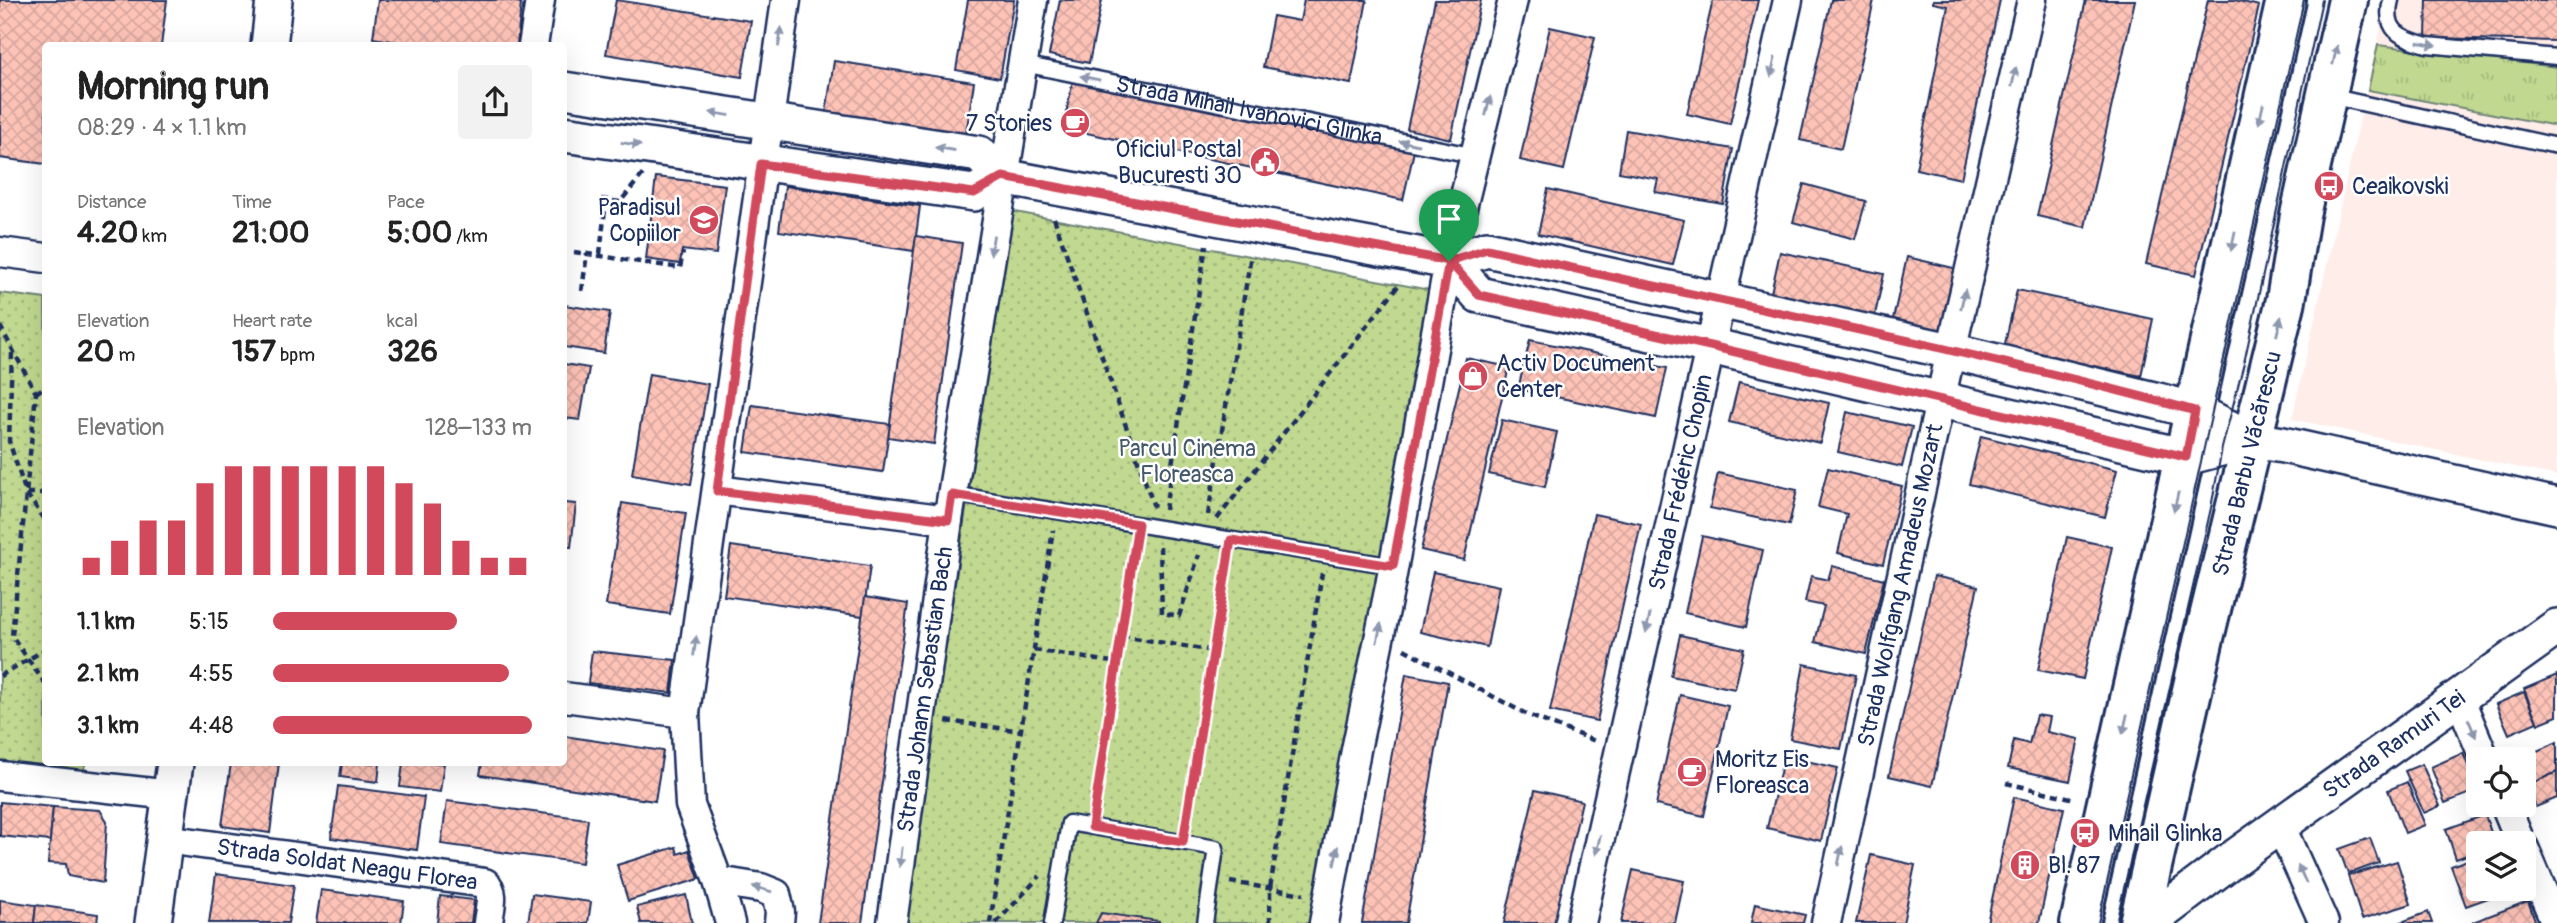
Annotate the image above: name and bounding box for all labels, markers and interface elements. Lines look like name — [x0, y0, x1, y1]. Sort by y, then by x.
one-way arrow — [775, 26, 786, 48]
one-way arrow — [2416, 39, 2438, 50]
one-way arrow — [2330, 44, 2341, 66]
one-way arrow — [1767, 56, 1778, 78]
text: Morning run — [77, 63, 269, 111]
button: share — [458, 65, 532, 139]
one-way arrow — [2009, 66, 2020, 88]
street label: Strada Mihail Ivanovici Glinka — [1114, 69, 1385, 152]
one-way arrow — [1079, 72, 1101, 83]
one-way arrow — [1483, 95, 1494, 117]
one-way arrow — [2255, 103, 2266, 125]
cafe icon: 7 Stories — [1058, 106, 1092, 140]
one-way arrow — [709, 108, 731, 119]
place label: 7 Stories — [966, 109, 1052, 138]
text: 08:29 · 4 × 1.1 km — [77, 113, 247, 142]
place label: Oficiul Postal Bucuresti 30 — [1115, 135, 1242, 190]
one-way arrow — [1398, 137, 1420, 148]
one-way arrow — [620, 139, 642, 150]
one-way arrow — [933, 143, 955, 154]
public building icon: Oficiul Postal Bucuresti 30 — [1248, 145, 1282, 179]
bus stop icon: Ceaikovski — [2312, 169, 2346, 203]
place label: Ceaikovski — [2352, 172, 2449, 201]
pin — [1419, 189, 1479, 261]
text: Distance — [77, 190, 146, 214]
text: Time — [232, 190, 272, 214]
text: Pace — [387, 190, 425, 214]
place label: Paradisul Copiilor — [597, 193, 681, 248]
icon: arrive — [1430, 200, 1468, 238]
school or university icon: Paradisul Copiilor — [687, 203, 721, 237]
text: 4.20 — [77, 214, 138, 251]
text: 21:00 — [232, 214, 310, 251]
text: 5:00 — [387, 214, 452, 251]
text: km — [138, 224, 167, 248]
text: /km — [452, 224, 488, 248]
one-way arrow — [2227, 230, 2238, 252]
one-way arrow — [986, 234, 997, 256]
one-way arrow — [1958, 288, 1969, 310]
text: Elevation — [77, 309, 149, 333]
text: Heart rate — [232, 309, 312, 333]
text: kcal — [387, 309, 418, 333]
one-way arrow — [2274, 315, 2285, 337]
text: 20 — [77, 333, 114, 370]
text: 157 — [232, 333, 276, 370]
text: 326 — [387, 333, 438, 370]
text: m — [114, 343, 135, 367]
text: bpm — [276, 343, 315, 367]
street label: Strada Barbu Văcărescu — [2206, 348, 2288, 579]
place label: Activ Document Center — [1496, 349, 1655, 404]
shop icon: Activ Document Center — [1456, 359, 1490, 393]
street label: Strada Frédéric Chopin — [1642, 371, 1719, 593]
text: Elevation — [77, 413, 165, 442]
text: 128–133 m — [425, 413, 532, 442]
street label: Strada Wolfgang Amadeus Mozart — [1851, 420, 1950, 749]
park label: Parcul Cinema Floreasca — [1118, 434, 1256, 489]
one-way arrow — [2170, 491, 2181, 513]
street label: Strada Johann Sebastian Bach — [891, 544, 959, 834]
text: 1.1 km — [77, 607, 135, 636]
text: 5:15 — [189, 607, 229, 636]
one-way arrow — [1642, 612, 1653, 634]
one-way arrow — [1374, 621, 1385, 643]
one-way arrow — [690, 635, 701, 657]
text: 2.1 km — [77, 659, 139, 688]
text: 4:55 — [189, 659, 233, 688]
street label: Strada Ramuri Tei — [2317, 683, 2471, 805]
text: 3.1 km — [77, 711, 139, 740]
text: 4:48 — [189, 711, 233, 740]
one-way arrow — [2120, 713, 2131, 735]
one-way arrow — [2466, 718, 2478, 738]
place label: Moritz Eis Floreasca — [1715, 745, 1809, 800]
map controls — [2466, 747, 2536, 901]
button: locate — [2466, 747, 2536, 817]
cafe icon: Moritz Eis Floreasca — [1675, 755, 1709, 789]
bus stop icon: Mihail Glinka — [2068, 816, 2102, 850]
place label: Mihail Glinka — [2108, 819, 2222, 848]
button: layers — [2466, 831, 2536, 901]
street label: Strada Soldat Neagu Florea — [215, 832, 479, 897]
one-way arrow — [1593, 834, 1604, 856]
one-way arrow — [1331, 845, 1342, 867]
one-way arrow — [1835, 845, 1846, 867]
one-way arrow — [895, 847, 906, 869]
building icon: Bl. 87 — [2008, 848, 2042, 882]
place label: Bl. 87 — [2048, 851, 2100, 880]
one-way arrow — [2296, 864, 2308, 884]
one-way arrow — [751, 884, 772, 894]

